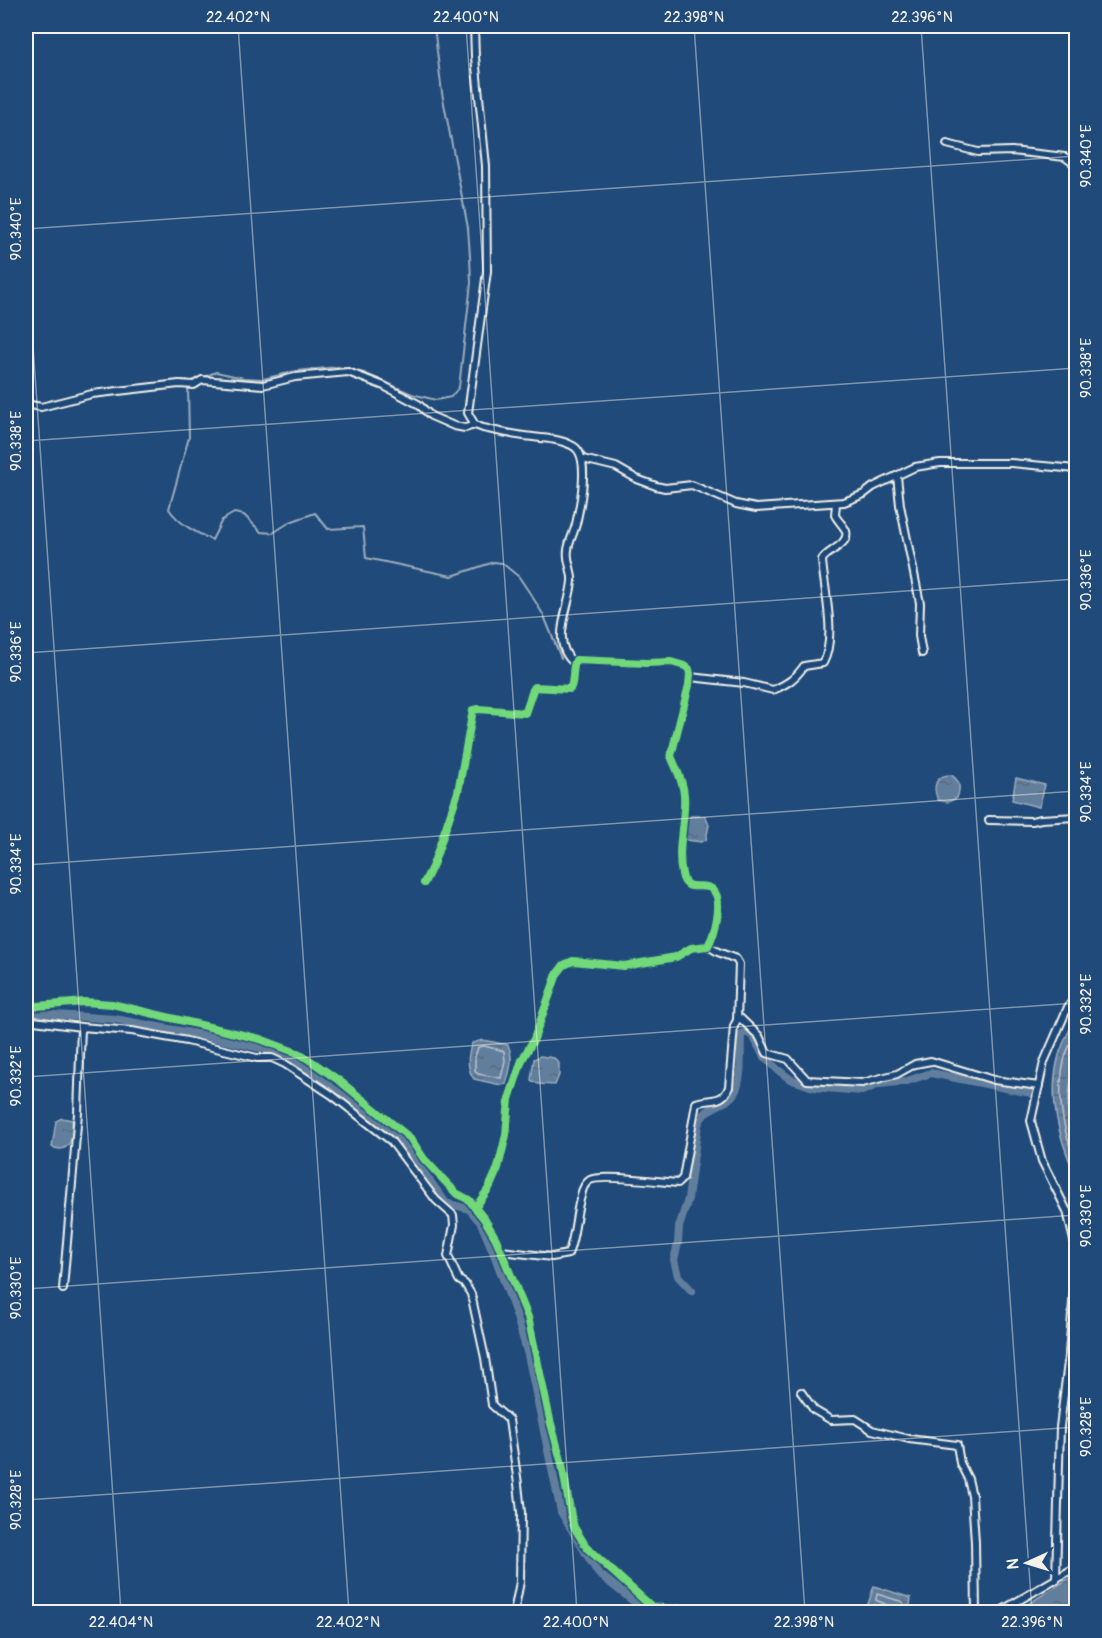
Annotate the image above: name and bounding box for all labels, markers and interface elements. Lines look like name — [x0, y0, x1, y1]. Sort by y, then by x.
text: 22.402°N — [206, 8, 270, 27]
text: 22.400°N — [433, 8, 499, 27]
text: 22.398°N — [664, 8, 724, 27]
text: 22.396°N — [891, 8, 953, 27]
text: 90.340°E — [1077, 124, 1096, 187]
text: 90.340°E — [7, 197, 26, 260]
text: 90.338°E — [1077, 338, 1096, 398]
text: 90.338°E — [7, 411, 26, 471]
text: 90.336°E — [1077, 549, 1096, 611]
text: 90.336°E — [7, 621, 26, 683]
text: 90.334°E — [1077, 761, 1096, 823]
text: 90.334°E — [7, 833, 26, 895]
text: 90.332°E — [1077, 973, 1096, 1034]
text: 90.332°E — [7, 1045, 26, 1106]
text: 90.330°E — [1077, 1185, 1096, 1247]
text: 90.330°E — [7, 1257, 26, 1319]
text: 90.328°E — [1077, 1397, 1096, 1457]
text: 90.328°E — [7, 1470, 26, 1530]
north arrow — [997, 1533, 1057, 1593]
text: N — [1003, 1558, 1023, 1570]
text: 22.404°N — [89, 1613, 153, 1632]
text: 22.402°N — [316, 1613, 380, 1632]
text: 22.400°N — [543, 1613, 609, 1632]
text: 22.398°N — [774, 1613, 834, 1632]
text: 22.396°N — [1001, 1613, 1063, 1632]

